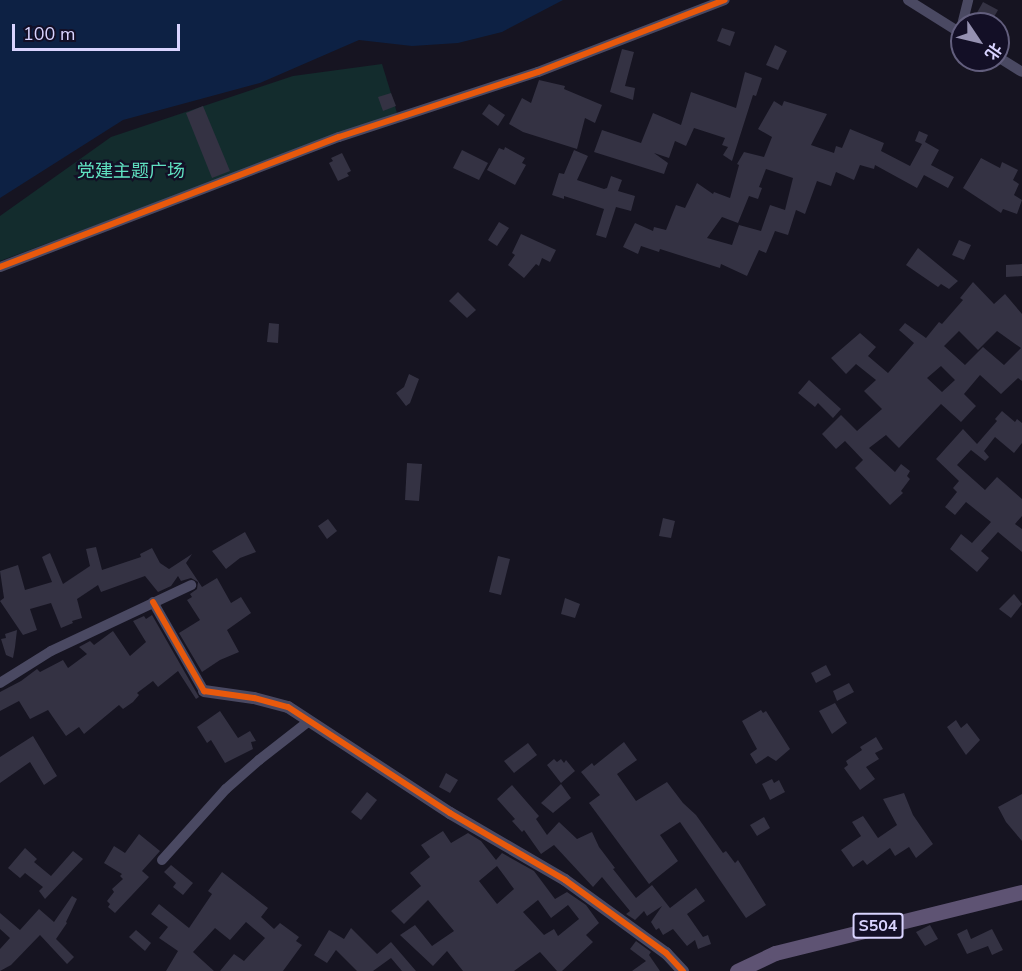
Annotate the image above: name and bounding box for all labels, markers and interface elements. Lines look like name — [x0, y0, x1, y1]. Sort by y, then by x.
scale bar — [15, 12, 183, 50]
north arrow — [950, 12, 1010, 72]
text: 100 m — [23, 22, 75, 46]
text: 北 — [980, 38, 1007, 64]
park label: 党建主题广场 — [77, 160, 185, 182]
road number: S504 — [852, 913, 904, 939]

